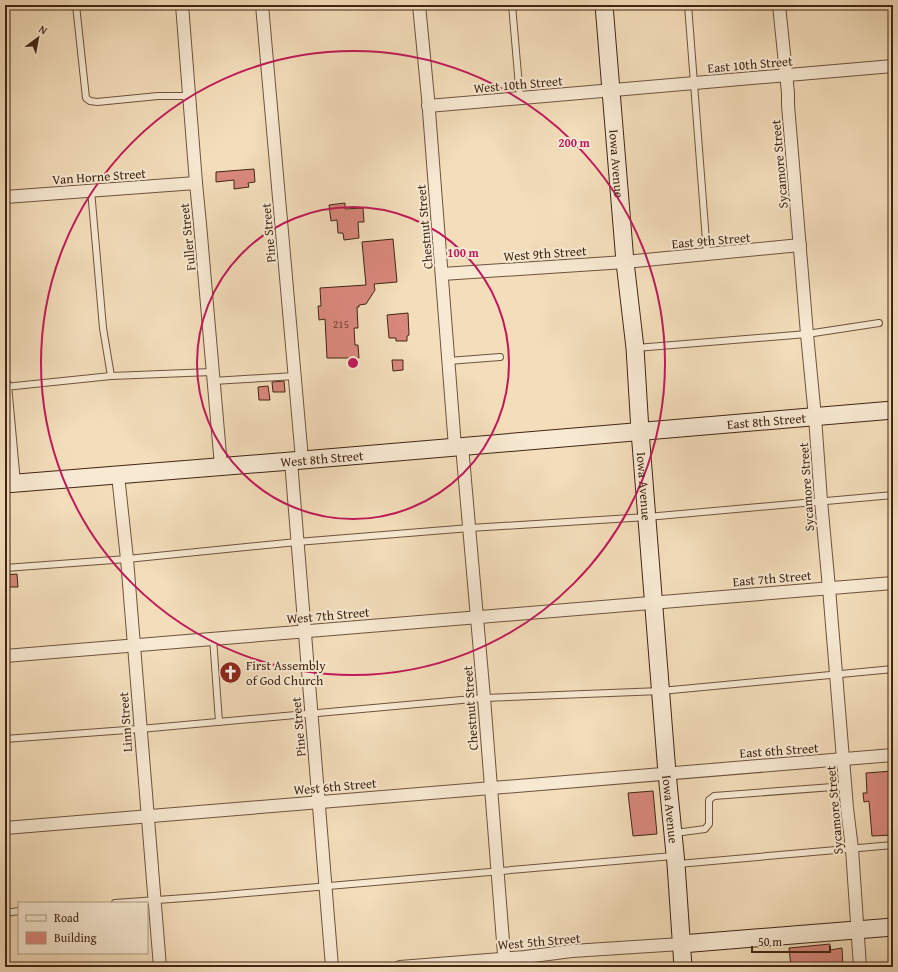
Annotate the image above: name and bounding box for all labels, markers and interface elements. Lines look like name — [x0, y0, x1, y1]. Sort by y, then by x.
north arrow — [18, 18, 58, 58]
text: N — [36, 21, 51, 39]
street label: East 10th Street — [707, 51, 794, 78]
street label: West 10th Street — [473, 71, 564, 98]
street label: Sycamore Street — [766, 118, 793, 209]
street label: Iowa Avenue — [604, 129, 629, 198]
text: 200 m — [558, 134, 591, 151]
street label: Van Horne Street — [52, 164, 147, 189]
street label: Chestnut Street — [411, 183, 438, 270]
street label: Fuller Street — [174, 202, 200, 272]
street label: Pine Street — [256, 202, 281, 264]
street label: East 9th Street — [671, 228, 752, 253]
street label: West 9th Street — [503, 241, 588, 266]
text: 100 m — [447, 244, 480, 261]
house number: 215 — [333, 316, 349, 332]
centre of rings — [346, 356, 360, 370]
street label: East 8th Street — [726, 408, 807, 434]
street label: Sycamore Street — [794, 442, 819, 532]
street label: West 8th Street — [280, 446, 365, 472]
street label: Iowa Avenue — [632, 451, 656, 521]
street label: East 7th Street — [732, 566, 813, 591]
street label: West 7th Street — [286, 602, 371, 629]
place label: First Assembly of God Church — [246, 656, 326, 690]
church icon: First Assembly of God Church — [217, 659, 243, 685]
street label: Chestnut Street — [458, 665, 483, 751]
street label: Linn Street — [114, 691, 137, 753]
street label: Pine Street — [286, 696, 311, 758]
street label: East 6th Street — [739, 738, 820, 763]
street label: Sycamore Street — [821, 764, 848, 855]
street label: West 6th Street — [293, 773, 378, 800]
street label: Iowa Avenue — [657, 774, 683, 844]
legend — [18, 902, 148, 954]
text: Road — [54, 909, 80, 926]
street label: West 5th Street — [497, 928, 582, 955]
scale bar — [752, 928, 830, 954]
text: Building — [54, 929, 97, 946]
text: 50 m — [758, 933, 782, 950]

